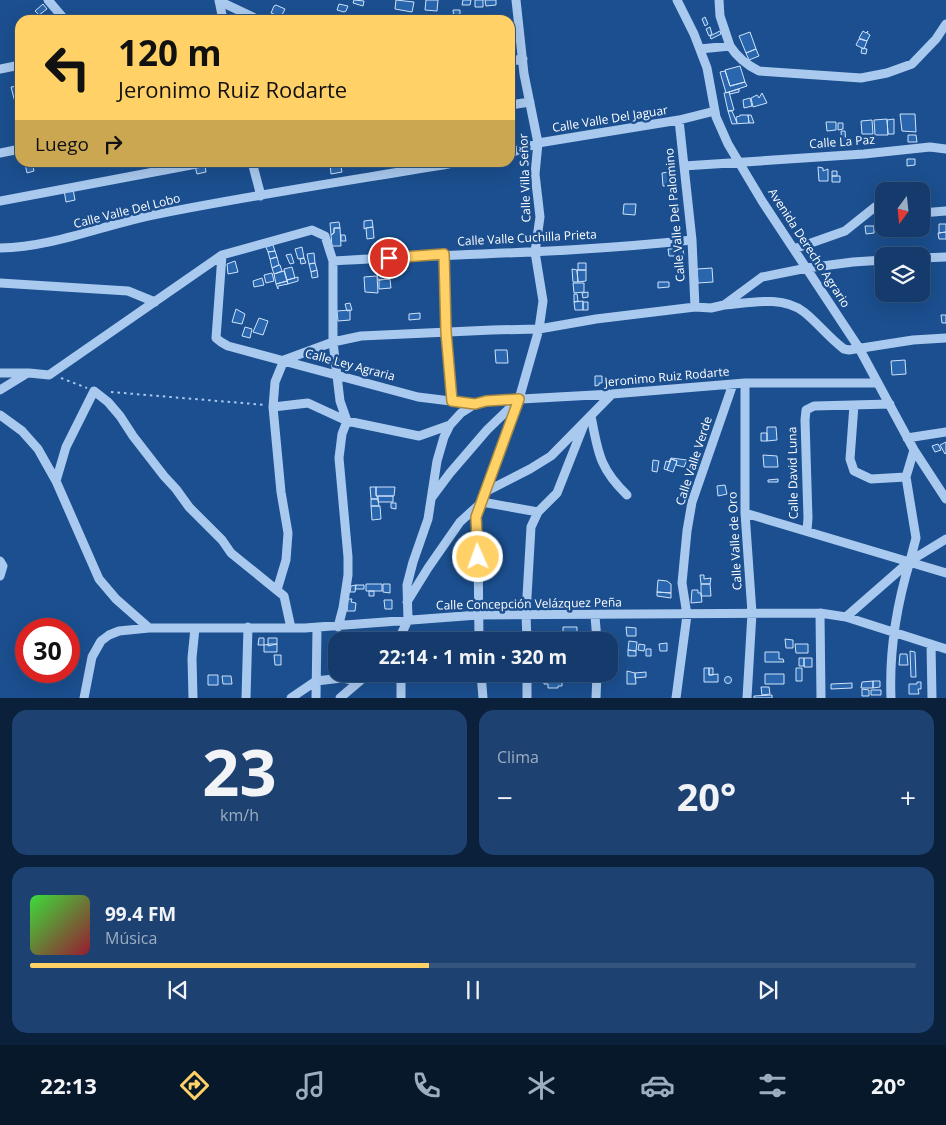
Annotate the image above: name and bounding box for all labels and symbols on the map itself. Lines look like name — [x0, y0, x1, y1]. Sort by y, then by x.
street label: Calle Valle Del Jaguar — [551, 101, 669, 136]
street label: Calle La Paz — [809, 131, 876, 152]
street label: Calle Villa Señor — [514, 133, 535, 223]
street label: Calle Valle Del Palomino — [660, 147, 689, 283]
north arrow — [875, 182, 930, 238]
street label: Avenida Derecho Agrario — [764, 185, 854, 311]
street label: Calle Valle Del Lobo — [72, 189, 182, 232]
street label: Calle Valle Cuchilla Prieta — [457, 225, 597, 250]
pin — [368, 237, 410, 279]
street label: Calle Ley Agraria — [303, 344, 397, 385]
street label: Jeronimo Ruiz Rodarte — [603, 363, 730, 391]
street label: Calle Valle Verde — [671, 414, 716, 508]
street label: Calle David Luna — [783, 427, 802, 519]
street label: Calle Valle de Oro — [723, 491, 746, 591]
position arrow — [451, 530, 503, 582]
street label: Calle Concepción Velázquez Peña — [436, 593, 622, 614]
speed limit sign: 30 — [15, 618, 80, 683]

